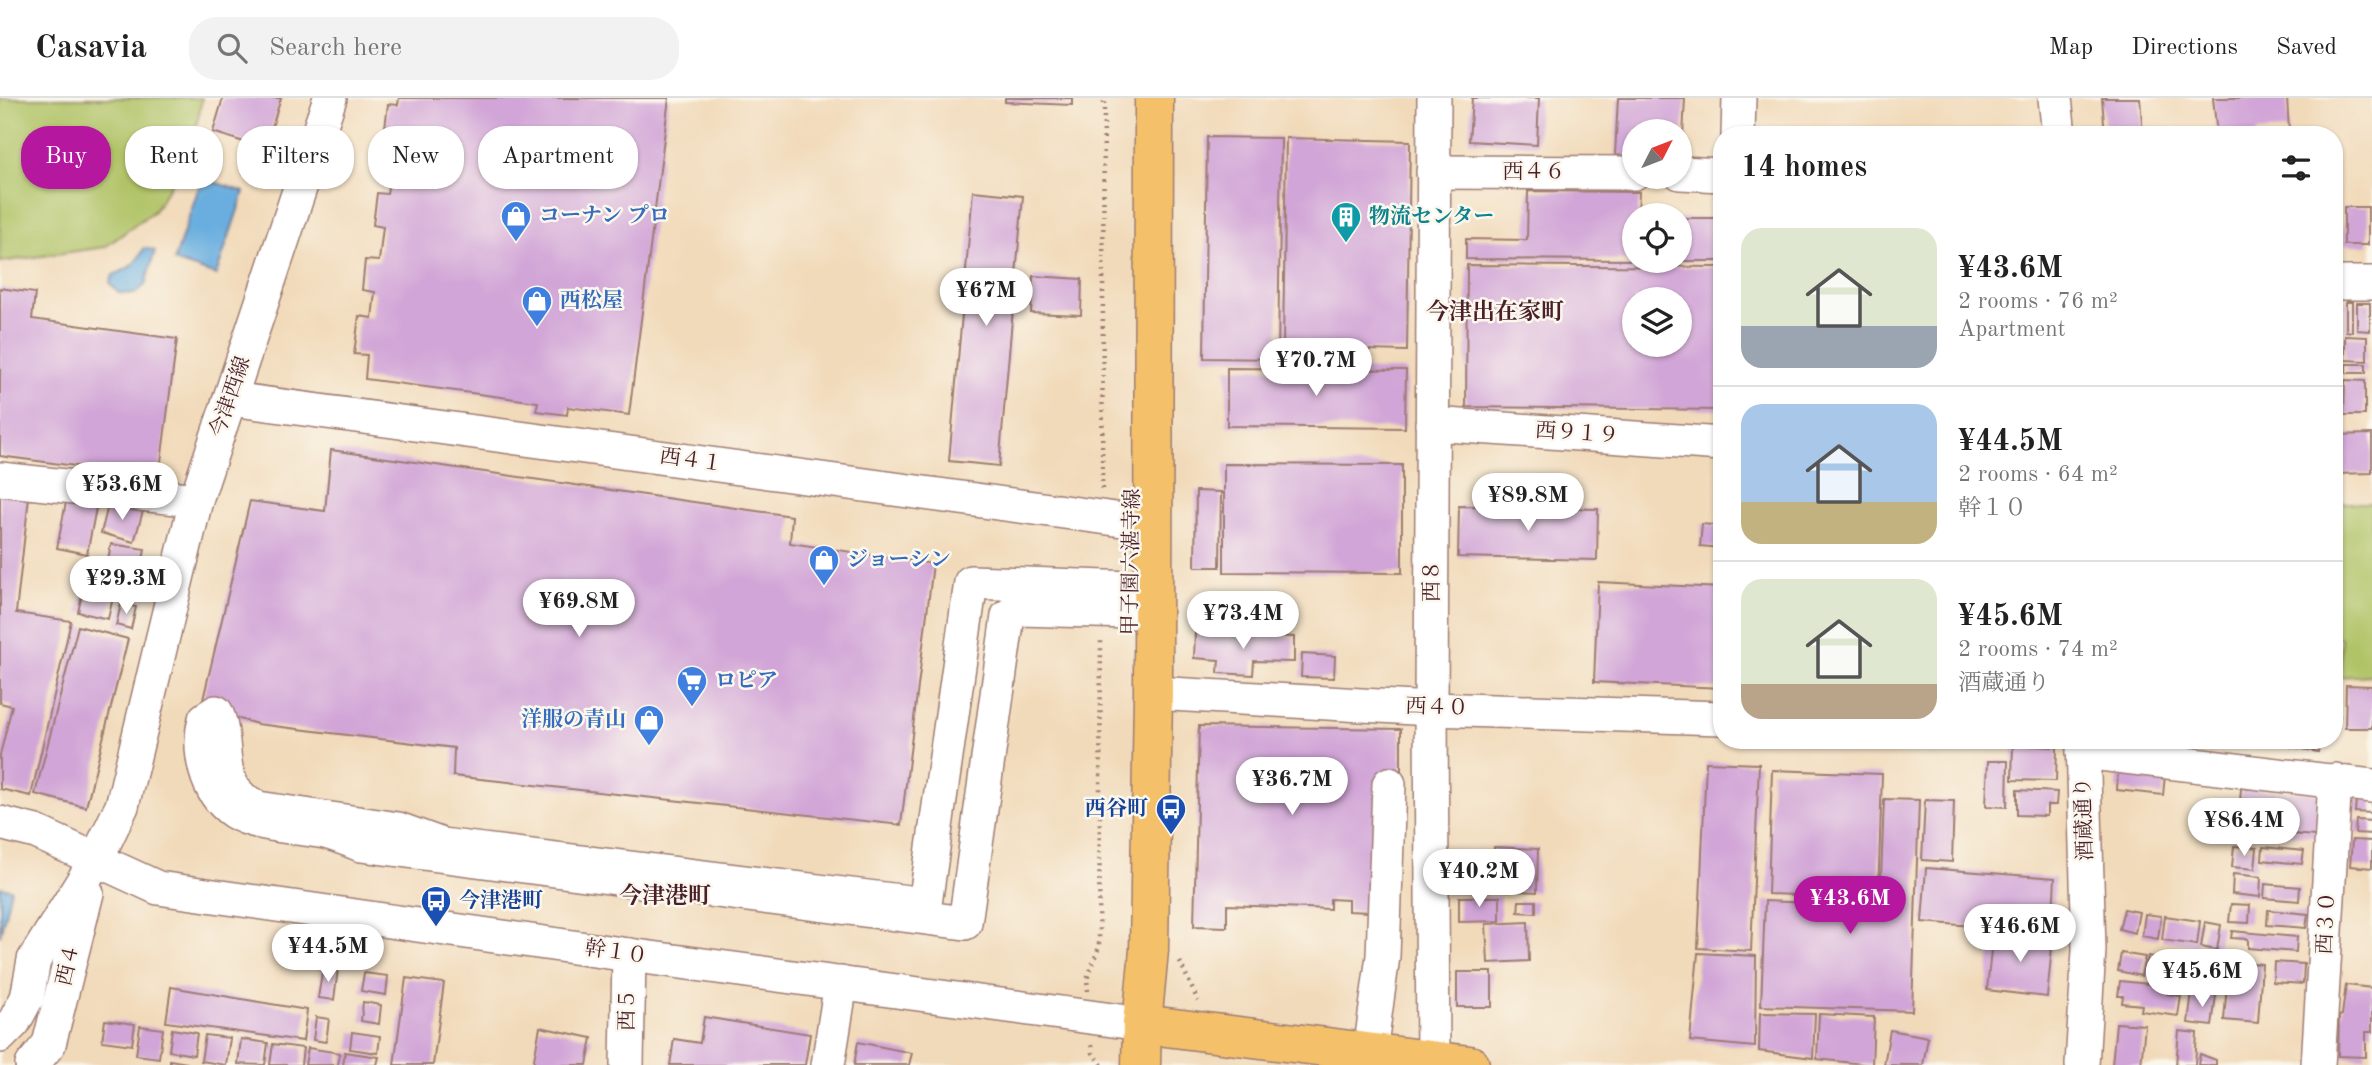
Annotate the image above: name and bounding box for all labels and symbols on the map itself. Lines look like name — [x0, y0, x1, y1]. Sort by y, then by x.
north arrow — [1622, 119, 1692, 189]
street label: 西４６ — [1503, 160, 1566, 183]
shop icon: コーナン プロ — [499, 199, 533, 243]
building icon: 物流センター — [1329, 200, 1363, 244]
place label: コーナン プロ — [539, 204, 670, 227]
place label: 物流センター — [1369, 204, 1494, 228]
pin: ¥67M — [945, 268, 1027, 328]
shop icon: 西松屋 — [520, 284, 554, 328]
place label: 西松屋 — [560, 289, 623, 312]
district label: 今津出在家町 — [1426, 299, 1564, 324]
pin: ¥70.7M — [1259, 338, 1373, 398]
street label: 今津西線 — [205, 353, 255, 440]
street label: 西９１９ — [1534, 419, 1620, 447]
street label: 西４１ — [658, 444, 724, 476]
pin: ¥53.6M — [65, 462, 179, 522]
pin: ¥89.8M — [1471, 474, 1585, 533]
street label: 甲子園六湛寺線 — [1118, 488, 1144, 636]
shop icon: ジョーシン — [807, 543, 841, 587]
place label: ジョーシン — [847, 548, 951, 571]
pin: ¥29.3M — [69, 556, 183, 616]
street label: 西８ — [1420, 560, 1443, 602]
pin: ¥69.8M — [522, 580, 636, 639]
pin: ¥73.4M — [1186, 592, 1300, 651]
supermarket icon: ロピア — [675, 664, 709, 708]
place label: ロピア — [715, 670, 778, 692]
street label: 西４０ — [1405, 694, 1469, 720]
shop icon: 洋服の青山 — [632, 703, 666, 747]
place label: 洋服の青山 — [521, 707, 626, 731]
pin: ¥36.7M — [1235, 758, 1349, 817]
street label: 酒蔵通り — [2071, 777, 2097, 861]
bus stop icon: 西谷町 — [1154, 792, 1188, 836]
place label: 西谷町 — [1085, 797, 1148, 820]
pin: ¥86.4M — [2187, 798, 2301, 858]
pin: ¥40.2M — [1422, 850, 1536, 909]
pin: ¥43.6M — [1793, 876, 1907, 936]
district label: 今津港町 — [619, 883, 711, 908]
bus stop icon: 今津港町 — [419, 884, 453, 928]
place label: 今津港町 — [459, 889, 543, 912]
street label: 西３０ — [2313, 891, 2339, 955]
pin: ¥46.6M — [1963, 904, 2077, 964]
pin: ¥44.5M — [271, 924, 385, 984]
street label: 幹１０ — [583, 936, 649, 968]
street label: 西４ — [52, 942, 84, 988]
pin: ¥45.6M — [2145, 950, 2259, 1009]
street label: 西５ — [615, 989, 639, 1031]

